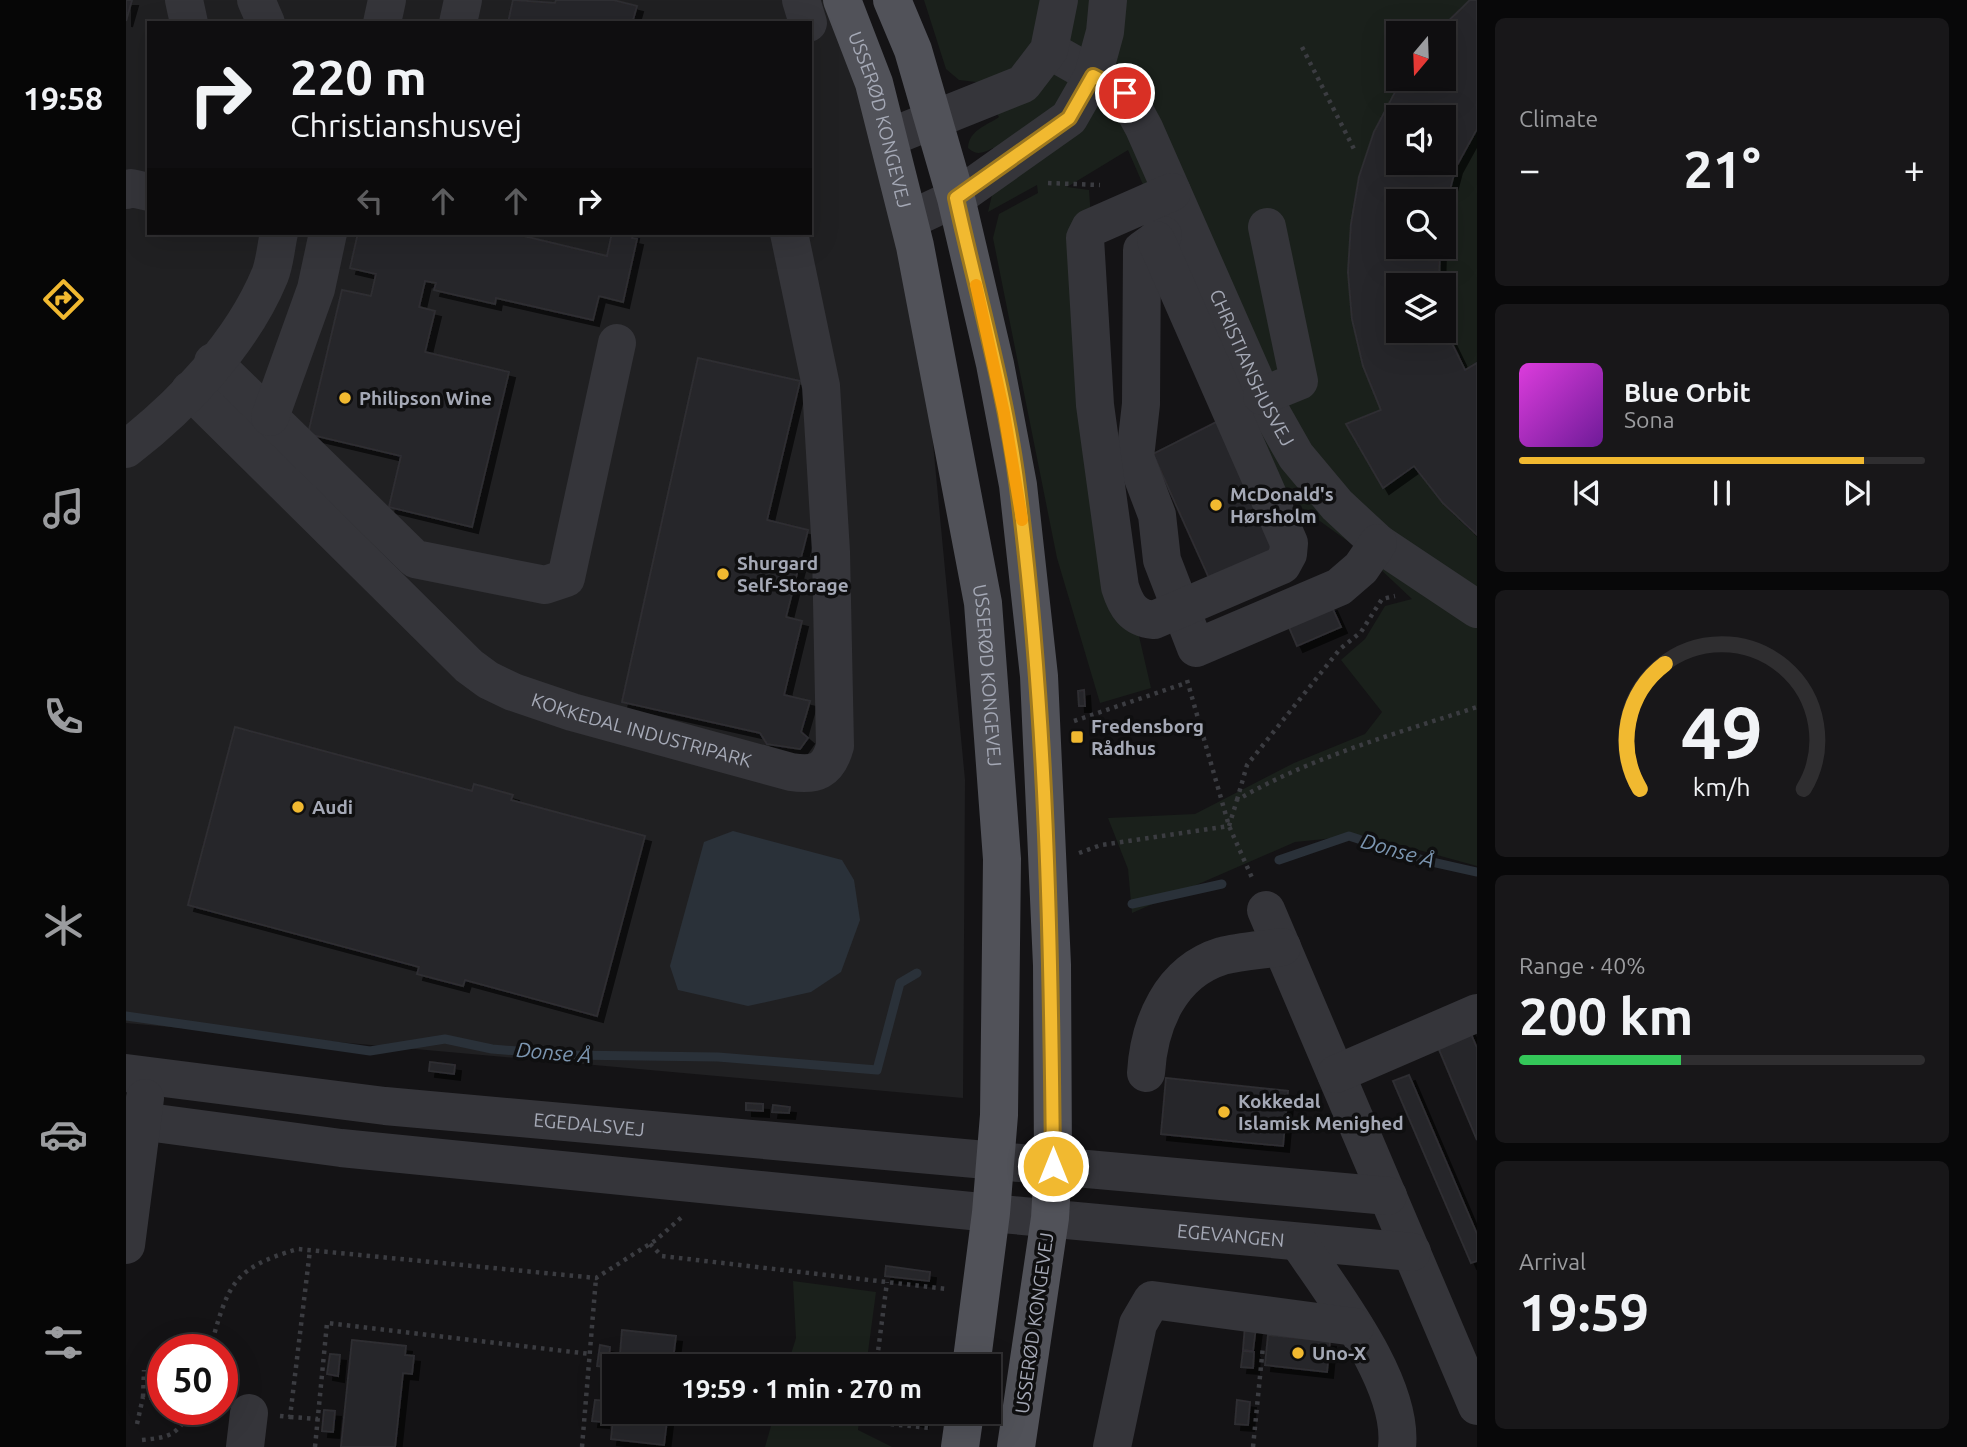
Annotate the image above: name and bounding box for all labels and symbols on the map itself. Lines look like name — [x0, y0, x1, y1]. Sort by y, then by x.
north arrow — [1386, 21, 1456, 91]
street label: USSERØD KONGEVEJ — [844, 28, 916, 210]
pin — [1095, 63, 1155, 123]
street label: CHRISTIANSHUSVEJ — [1205, 286, 1299, 450]
place label: Philipson Wine — [359, 387, 492, 409]
marker: Philipson Wine — [337, 390, 353, 406]
place label: McDonald's Hørsholm — [1230, 483, 1334, 527]
marker: McDonald's Hørsholm — [1208, 497, 1224, 513]
place label: Shurgard Self-Storage — [737, 552, 849, 596]
marker: Shurgard Self-Storage — [715, 566, 731, 582]
street label: USSERØD KONGEVEJ — [969, 582, 1006, 767]
street label: KOKKEDAL INDUSTRIPARK — [529, 688, 754, 772]
place label: Fredensborg Rådhus — [1091, 715, 1204, 759]
marker: Fredensborg Rådhus — [1069, 729, 1085, 745]
place label: Audi — [312, 796, 353, 818]
marker: Audi — [290, 799, 306, 815]
water label: Donse Å — [1358, 828, 1438, 872]
water label: Donse Å — [515, 1037, 593, 1067]
place label: Kokkedal Islamisk Menighed — [1238, 1090, 1404, 1134]
marker: Kokkedal Islamisk Menighed — [1216, 1104, 1232, 1120]
street label: EGEDALSVEJ — [533, 1108, 646, 1140]
position arrow — [1016, 1129, 1090, 1203]
street label: EGEVANGEN — [1176, 1219, 1285, 1251]
street label: USSERØD KONGEVEJ — [1010, 1231, 1058, 1415]
speed limit sign: 50 — [147, 1334, 238, 1425]
place label: Uno-X — [1312, 1342, 1367, 1364]
marker: Uno-X — [1290, 1345, 1306, 1361]

